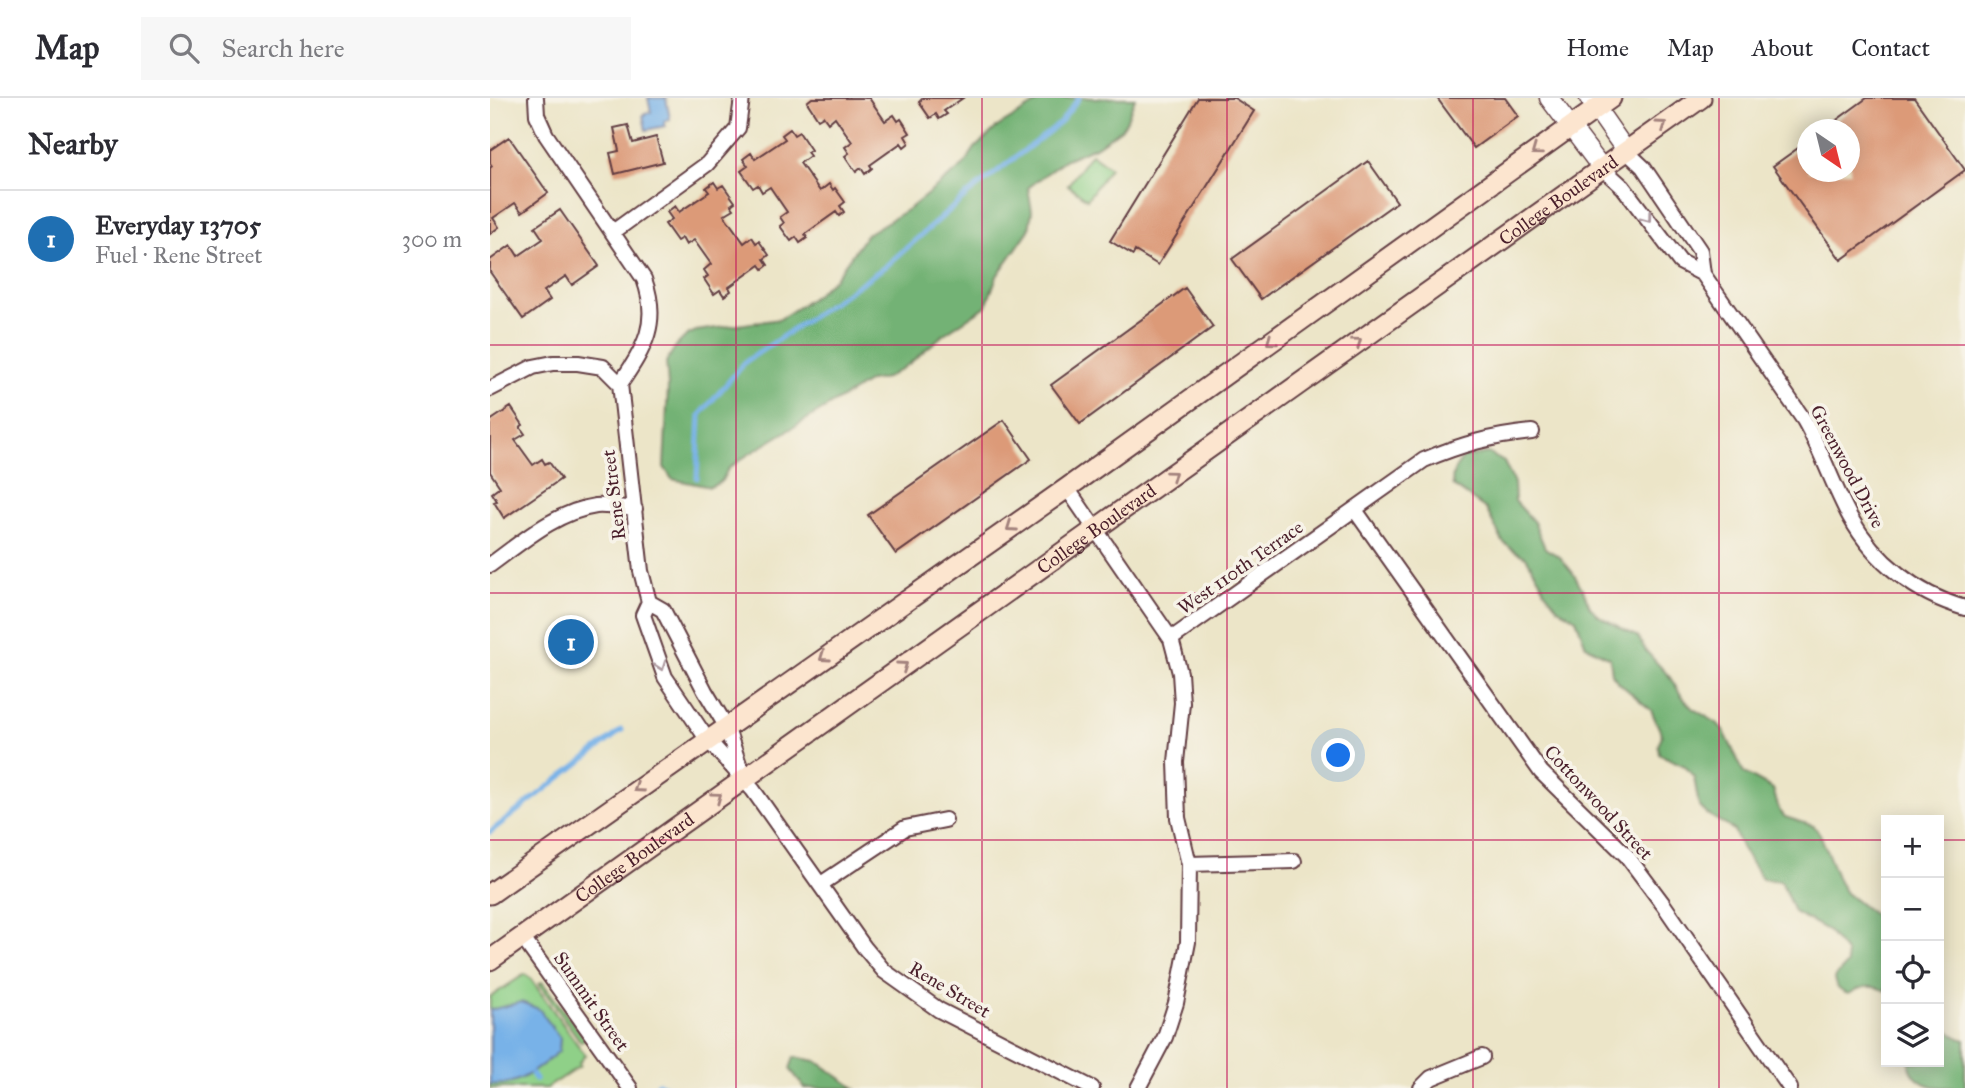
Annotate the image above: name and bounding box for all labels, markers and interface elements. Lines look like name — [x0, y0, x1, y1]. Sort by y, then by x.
search box — [141, 17, 631, 80]
text: Map — [35, 28, 99, 68]
icon: search — [165, 29, 203, 67]
text: Search here — [221, 32, 345, 64]
text: Home — [1566, 33, 1629, 63]
text: Map — [1667, 33, 1714, 63]
text: About — [1752, 33, 1813, 63]
text: Contact — [1851, 33, 1930, 63]
north arrow — [1797, 119, 1860, 182]
one-way arrow — [1654, 121, 1667, 134]
text: Nearby — [28, 126, 118, 162]
one-way arrow — [1531, 143, 1544, 155]
street label: College Boulevard — [1494, 150, 1623, 250]
text: Everyday 13705 — [95, 209, 261, 241]
one-way arrow — [1638, 210, 1651, 223]
text: 1 — [46, 225, 56, 253]
text: 300 m — [402, 225, 462, 253]
text: Fuel · Rene Street — [95, 241, 263, 269]
one-way arrow — [1266, 333, 1279, 345]
one-way arrow — [1349, 338, 1362, 350]
street label: Greenwood Drive — [1805, 401, 1890, 532]
street label: Rene Street — [597, 448, 630, 541]
one-way arrow — [1164, 470, 1177, 483]
street label: College Boulevard — [1032, 479, 1161, 579]
street label: West 110th Terrace — [1173, 516, 1308, 619]
one-way arrow — [1006, 519, 1019, 531]
pin: 1 — [548, 616, 594, 668]
one-way arrow — [819, 649, 832, 661]
one-way arrow — [653, 660, 667, 672]
one-way arrow — [895, 662, 908, 674]
your location — [1321, 738, 1355, 772]
street label: Cottonwood Street — [1540, 740, 1658, 865]
one-way arrow — [633, 780, 646, 792]
one-way arrow — [709, 793, 722, 805]
street label: College Boulevard — [571, 807, 699, 908]
map controls — [1881, 815, 1944, 1067]
button: + — [1881, 815, 1944, 878]
button: − — [1881, 878, 1944, 941]
button: locate — [1881, 941, 1944, 1004]
street label: Summit Street — [549, 947, 634, 1056]
street label: Rene Street — [905, 956, 995, 1023]
button: layers — [1881, 1004, 1944, 1067]

